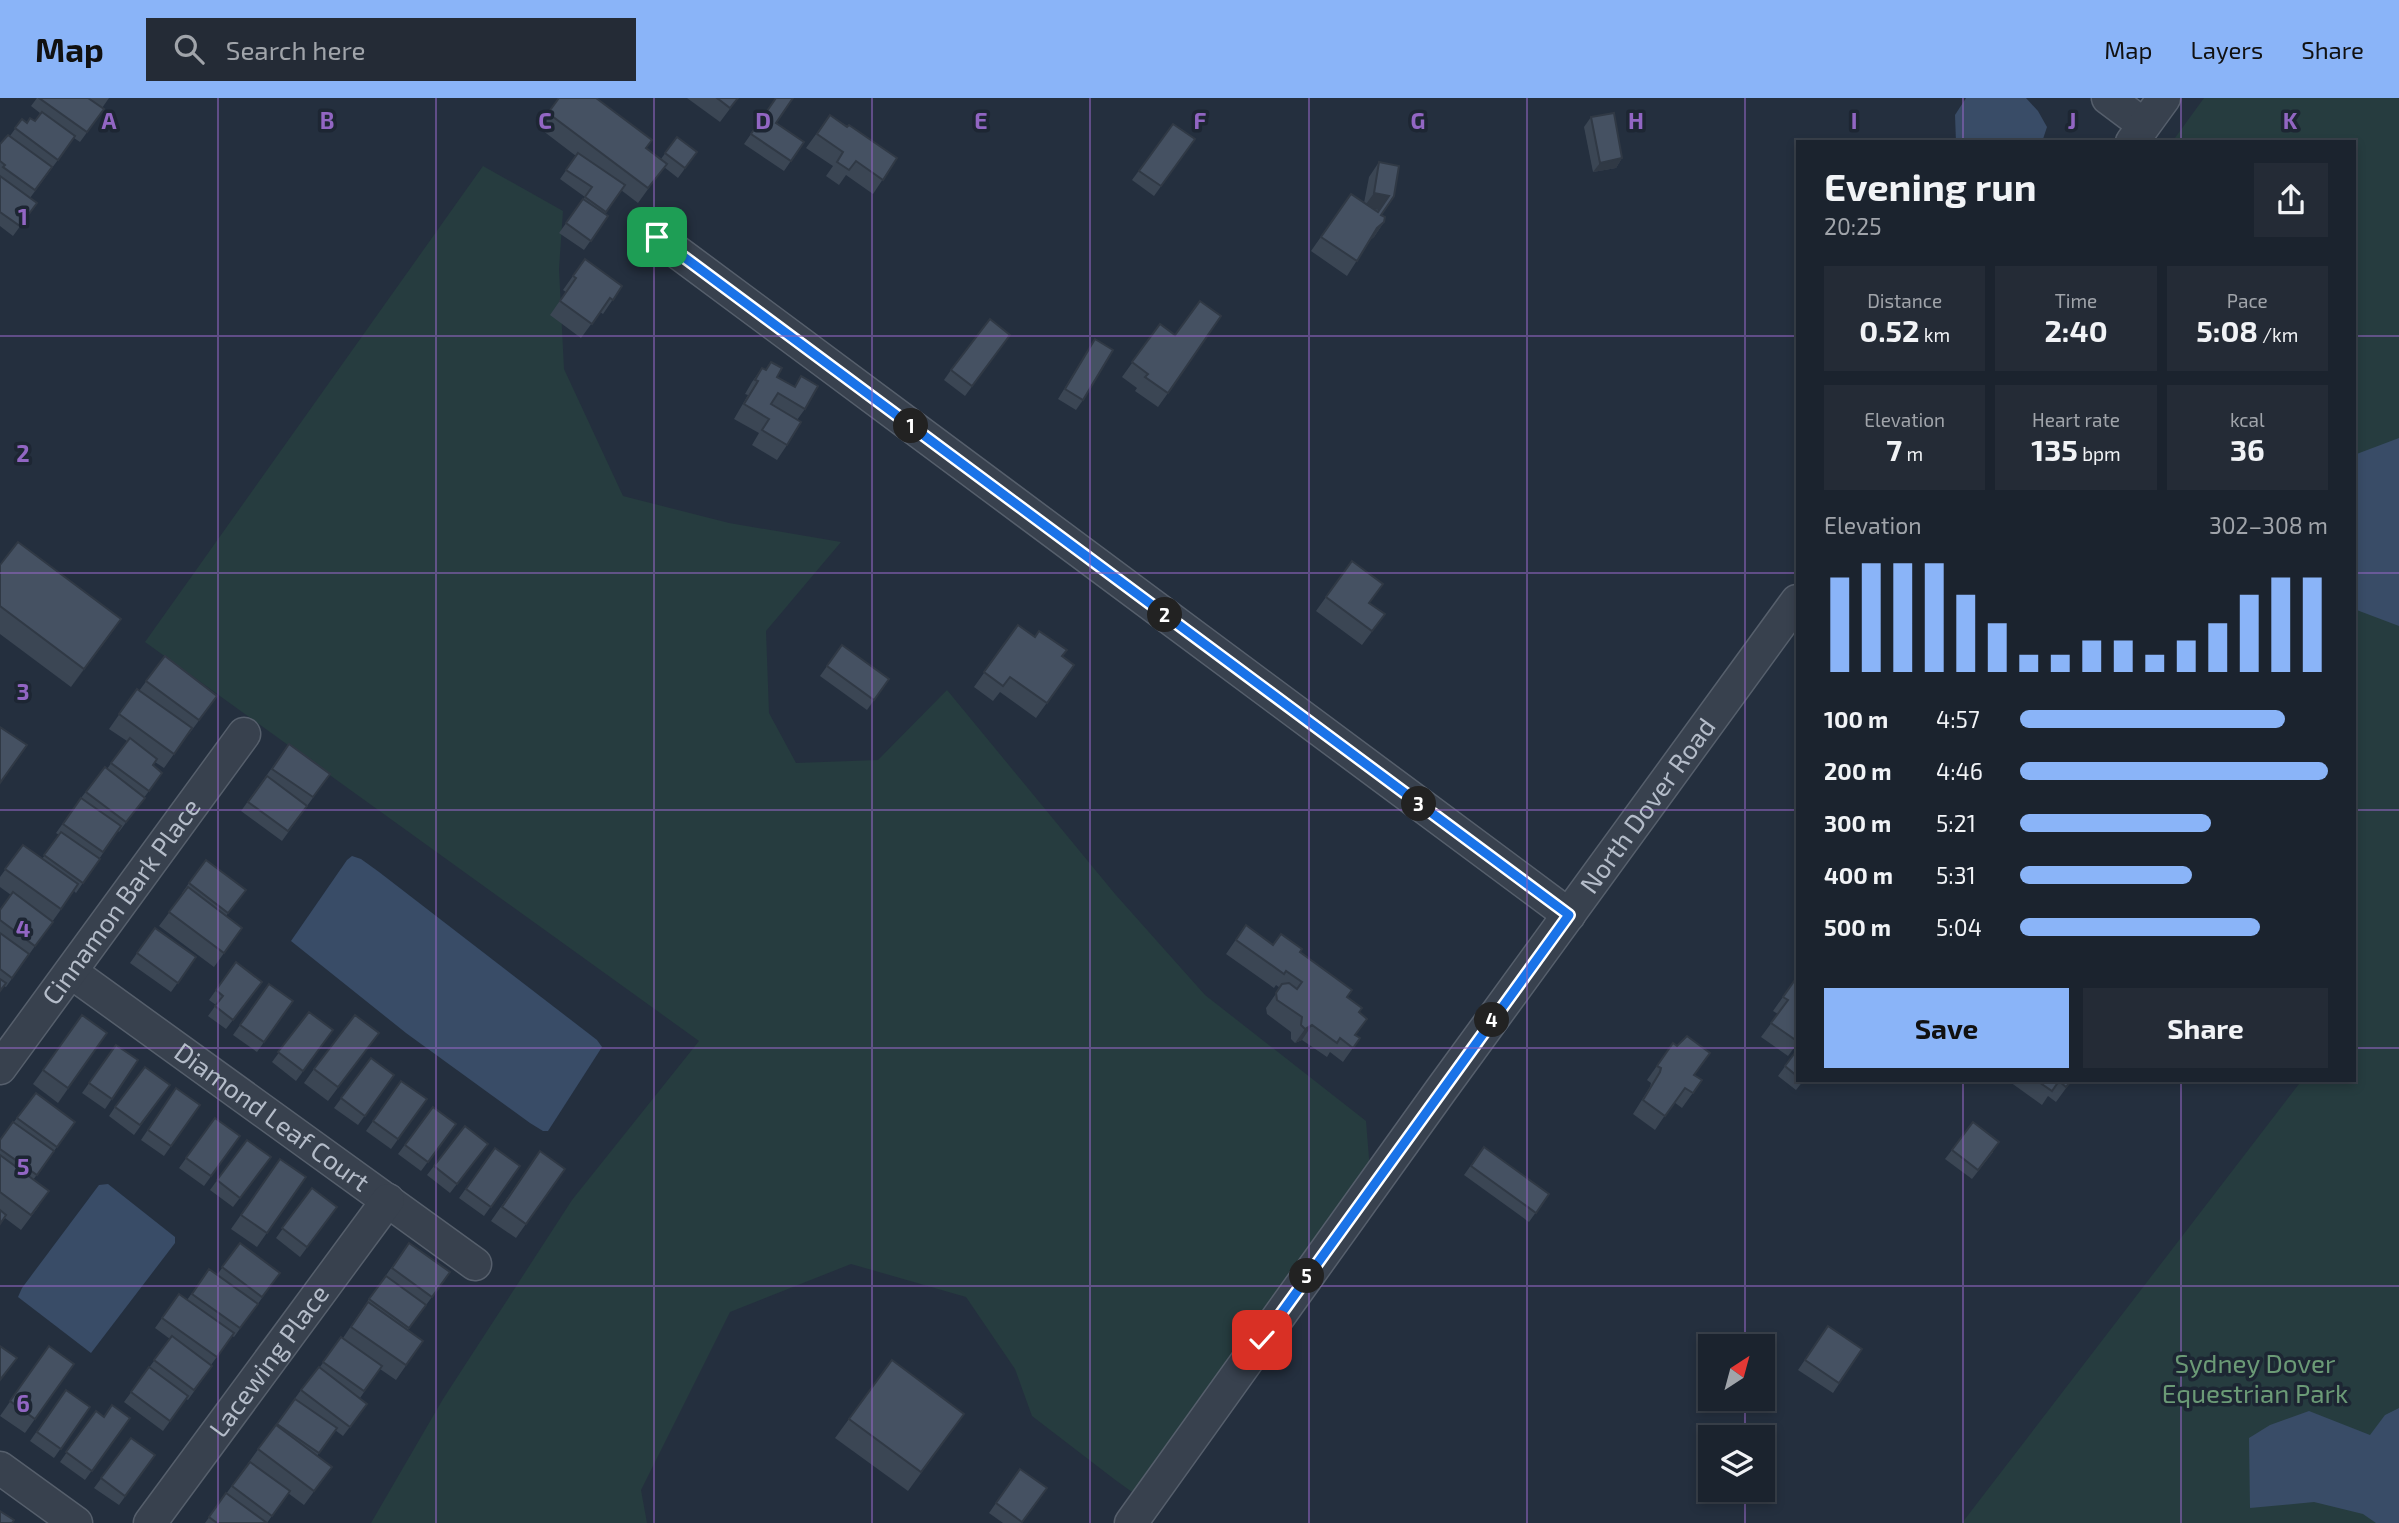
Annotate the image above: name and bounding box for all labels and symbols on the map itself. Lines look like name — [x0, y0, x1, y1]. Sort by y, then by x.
text: A — [101, 106, 117, 134]
text: B — [320, 106, 334, 134]
text: C — [538, 106, 552, 134]
text: D — [755, 106, 771, 134]
text: E — [974, 106, 988, 134]
text: F — [1194, 106, 1207, 134]
text: G — [1411, 106, 1425, 134]
text: H — [1628, 106, 1644, 134]
text: I — [1851, 106, 1857, 134]
text: J — [2068, 106, 2076, 134]
text: K — [2283, 106, 2298, 134]
text: 1 — [18, 202, 28, 230]
pin — [627, 207, 687, 267]
pin: 1 — [894, 408, 928, 444]
text: 2 — [16, 439, 30, 467]
pin: 2 — [1148, 598, 1182, 632]
text: 3 — [16, 677, 30, 705]
street label: North Dover Road — [1572, 711, 1721, 899]
pin: 3 — [1402, 786, 1436, 822]
street label: Cinnamon Bark Place — [35, 792, 206, 1010]
text: 4 — [16, 914, 30, 942]
pin: 4 — [1474, 1002, 1510, 1038]
street label: Diamond Leaf Court — [169, 1035, 376, 1197]
text: 5 — [17, 1152, 29, 1180]
pin: 5 — [1290, 1258, 1324, 1294]
street label: Lacewing Place — [202, 1278, 334, 1442]
pin — [1232, 1310, 1292, 1370]
north arrow — [1698, 1334, 1774, 1410]
park label: Sydney Dover Equestrian Park — [2162, 1347, 2348, 1408]
text: 6 — [16, 1389, 30, 1417]

